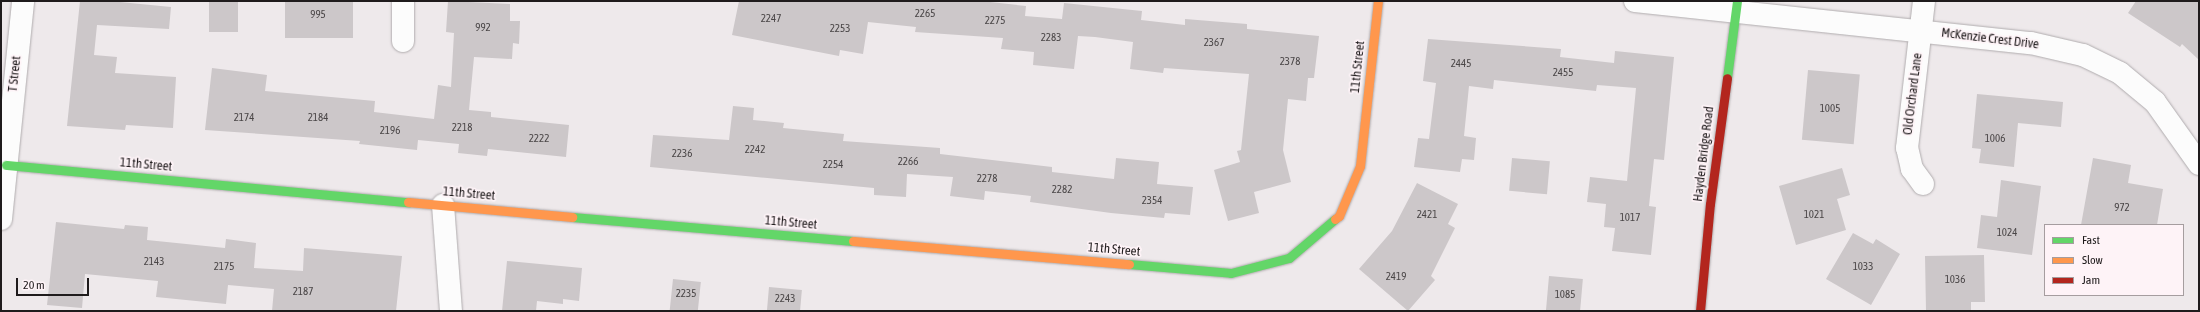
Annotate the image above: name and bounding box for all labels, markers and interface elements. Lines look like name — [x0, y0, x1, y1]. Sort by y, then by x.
house number: 2265 — [915, 6, 935, 20]
house number: 995 — [310, 7, 326, 21]
house number: 2247 — [761, 11, 781, 25]
house number: 2275 — [985, 13, 1005, 27]
house number: 992 — [475, 20, 491, 34]
house number: 2253 — [830, 21, 850, 35]
street label: McKenzie Crest Drive — [1940, 25, 2040, 53]
house number: 2283 — [1041, 30, 1061, 44]
house number: 2367 — [1204, 35, 1224, 49]
street label: 11th Street — [1347, 40, 1369, 94]
street label: Old Orchard Lane — [1900, 52, 1926, 136]
house number: 2378 — [1280, 54, 1300, 68]
street label: T Street — [5, 55, 25, 93]
house number: 2445 — [1451, 56, 1471, 70]
house number: 2455 — [1553, 65, 1573, 79]
house number: 1005 — [1820, 101, 1840, 115]
street label: Hayden Bridge Road — [1690, 105, 1718, 203]
house number: 2174 — [234, 110, 254, 124]
house number: 2184 — [308, 110, 328, 124]
house number: 2218 — [452, 120, 472, 134]
house number: 2196 — [380, 123, 400, 137]
house number: 2222 — [529, 131, 549, 145]
house number: 1006 — [1985, 131, 2005, 145]
house number: 2242 — [745, 142, 765, 156]
house number: 2236 — [672, 146, 692, 160]
house number: 2266 — [898, 154, 918, 168]
street label: 11th Street — [119, 155, 173, 175]
house number: 2254 — [823, 157, 843, 171]
house number: 2278 — [977, 171, 997, 185]
house number: 2282 — [1052, 182, 1072, 196]
street label: 11th Street — [442, 184, 496, 204]
house number: 2354 — [1142, 193, 1162, 207]
house number: 972 — [2114, 200, 2130, 214]
house number: 2421 — [1417, 207, 1437, 221]
house number: 1021 — [1804, 207, 1824, 221]
house number: 1017 — [1620, 210, 1640, 224]
street label: 11th Street — [764, 213, 818, 233]
legend — [2044, 224, 2184, 296]
house number: 1024 — [1997, 225, 2017, 239]
text: Fast — [2082, 233, 2100, 247]
street label: 11th Street — [1087, 240, 1141, 260]
text: Slow — [2082, 253, 2103, 267]
house number: 2143 — [144, 254, 164, 268]
house number: 2175 — [214, 259, 234, 273]
house number: 1033 — [1853, 259, 1873, 273]
house number: 2419 — [1386, 269, 1406, 283]
scale bar — [18, 270, 91, 296]
house number: 1036 — [1945, 272, 1965, 286]
text: Jam — [2082, 273, 2100, 287]
text: 20 m — [23, 278, 45, 292]
house number: 2187 — [293, 284, 313, 298]
house number: 2235 — [676, 286, 696, 300]
house number: 1085 — [1555, 287, 1575, 301]
house number: 2243 — [775, 291, 795, 305]

